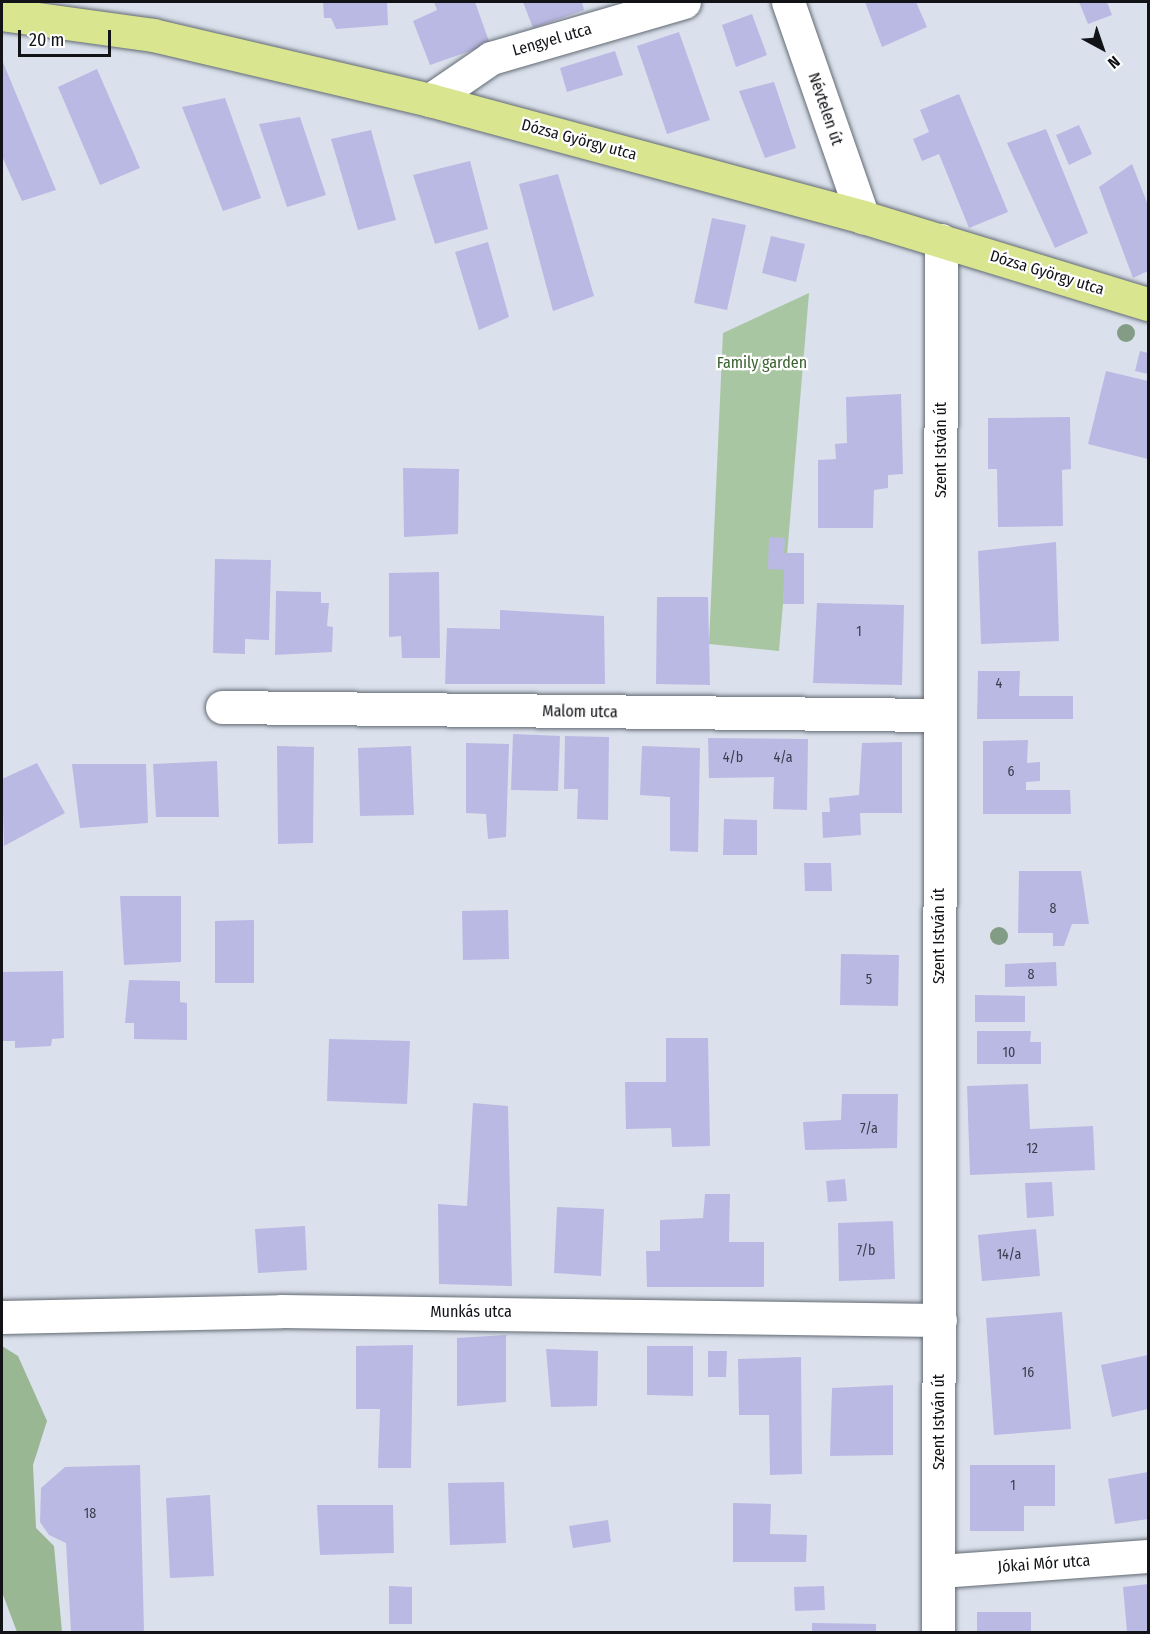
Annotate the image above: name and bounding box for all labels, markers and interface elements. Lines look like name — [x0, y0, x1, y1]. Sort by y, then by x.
scale bar — [21, 18, 114, 56]
north arrow — [1072, 18, 1132, 78]
street label: Lengyel utca — [510, 20, 594, 60]
text: 20 m — [29, 29, 64, 51]
text: N — [1104, 52, 1124, 73]
street label: Névtelen út — [804, 70, 846, 148]
street label: Dózsa György utca — [519, 115, 639, 165]
street label: Dózsa György utca — [988, 246, 1106, 300]
park label: Family garden — [717, 353, 807, 373]
street label: Szent István út — [931, 402, 951, 498]
house number: 1 — [856, 624, 862, 640]
house number: 4 — [996, 676, 1002, 692]
street label: Malom utca — [542, 702, 618, 722]
house number: 4/b — [723, 750, 743, 766]
house number: 4/a — [773, 750, 793, 766]
house number: 6 — [1008, 764, 1014, 780]
street label: Szent István út — [929, 888, 949, 984]
house number: 8 — [1050, 901, 1056, 917]
house number: 8 — [1028, 967, 1034, 983]
house number: 5 — [866, 972, 872, 988]
house number: 10 — [1003, 1045, 1015, 1061]
house number: 7/a — [860, 1121, 878, 1137]
house number: 12 — [1026, 1141, 1038, 1157]
house number: 7/b — [856, 1243, 876, 1259]
house number: 14/a — [997, 1247, 1021, 1263]
street label: Munkás utca — [430, 1302, 512, 1322]
house number: 16 — [1022, 1365, 1034, 1381]
street label: Szent István út — [929, 1374, 949, 1470]
house number: 1 — [1010, 1478, 1016, 1494]
house number: 18 — [84, 1506, 96, 1522]
street label: Jókai Mór utca — [997, 1551, 1091, 1577]

